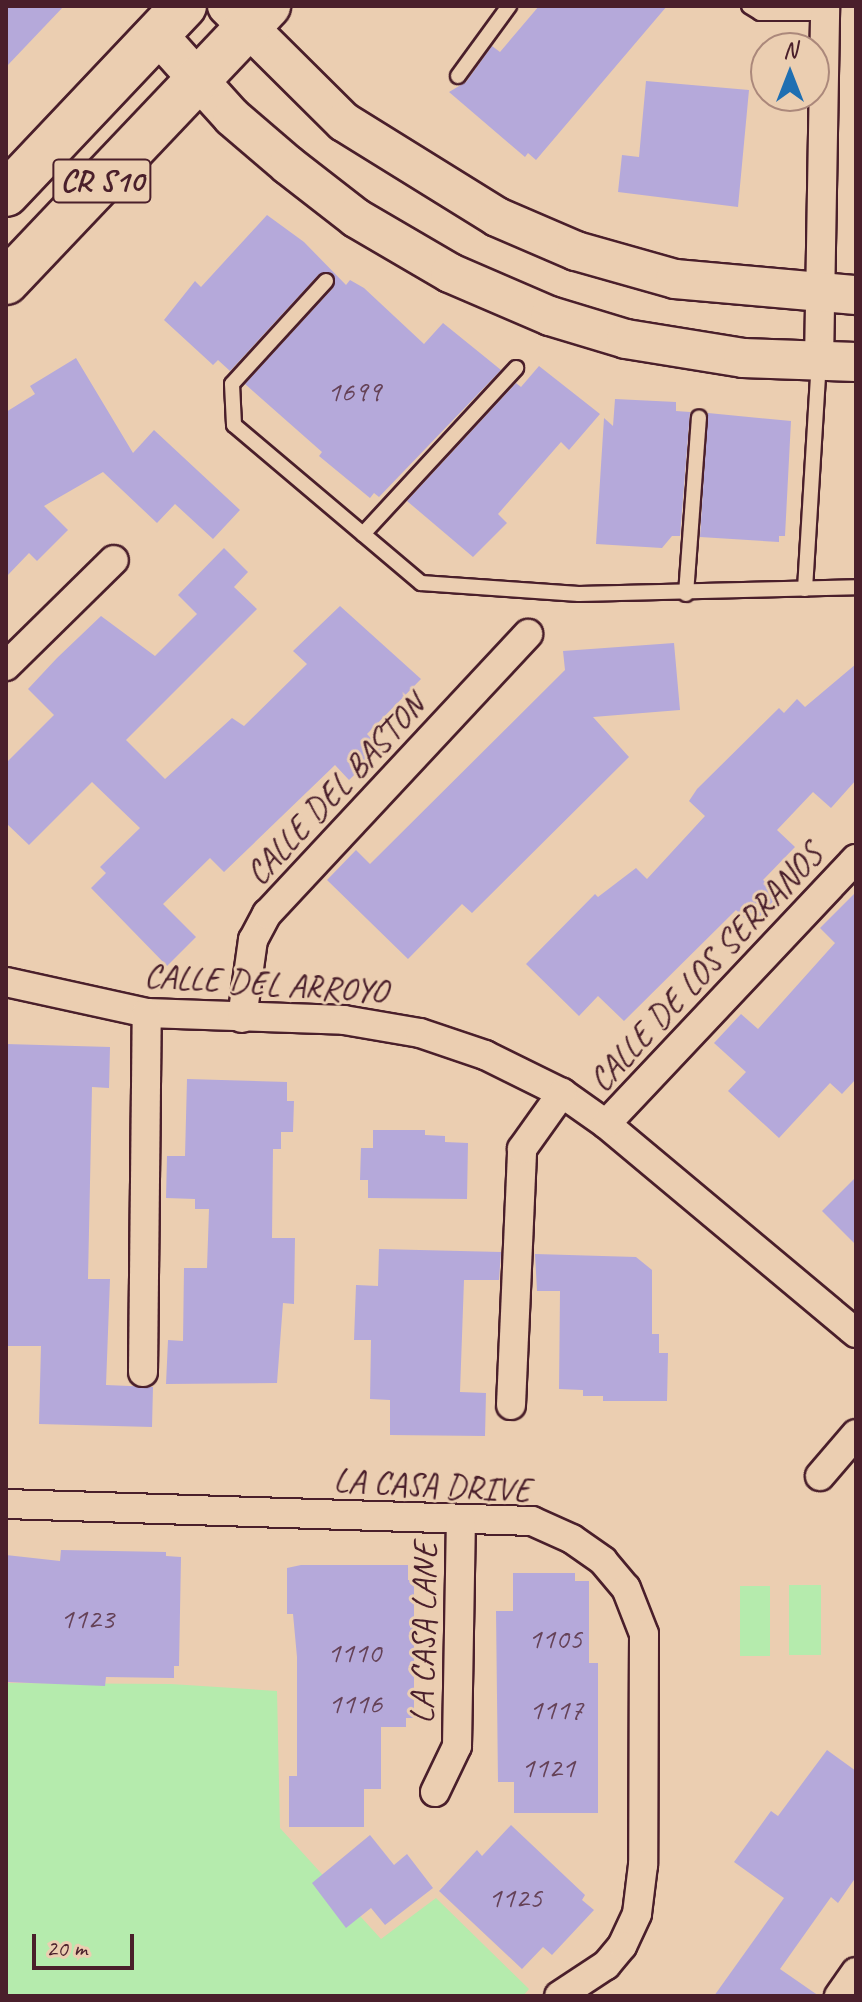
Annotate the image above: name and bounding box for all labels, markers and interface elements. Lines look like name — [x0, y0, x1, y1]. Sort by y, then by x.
north arrow — [750, 32, 830, 112]
text: N — [783, 36, 797, 64]
road number: CR S10 — [52, 153, 152, 209]
house number: 1699 — [327, 373, 381, 409]
street label: CALLE DEL BASTON — [236, 685, 434, 893]
street label: CALLE DE LOS SERRANOS — [580, 835, 830, 1099]
street label: CALLE DEL ARROYO — [143, 954, 389, 1012]
street label: LA CASA DRIVE — [333, 1459, 531, 1511]
street label: LA CASA LANE — [401, 1542, 445, 1724]
house number: 1123 — [60, 1600, 114, 1636]
house number: 1105 — [528, 1620, 582, 1656]
house number: 1110 — [327, 1634, 381, 1670]
house number: 1116 — [328, 1685, 382, 1721]
house number: 1117 — [529, 1691, 583, 1727]
house number: 1121 — [521, 1749, 575, 1785]
house number: 1125 — [488, 1879, 542, 1915]
scale bar — [36, 1918, 138, 1968]
text: 20 m — [46, 1933, 87, 1963]

